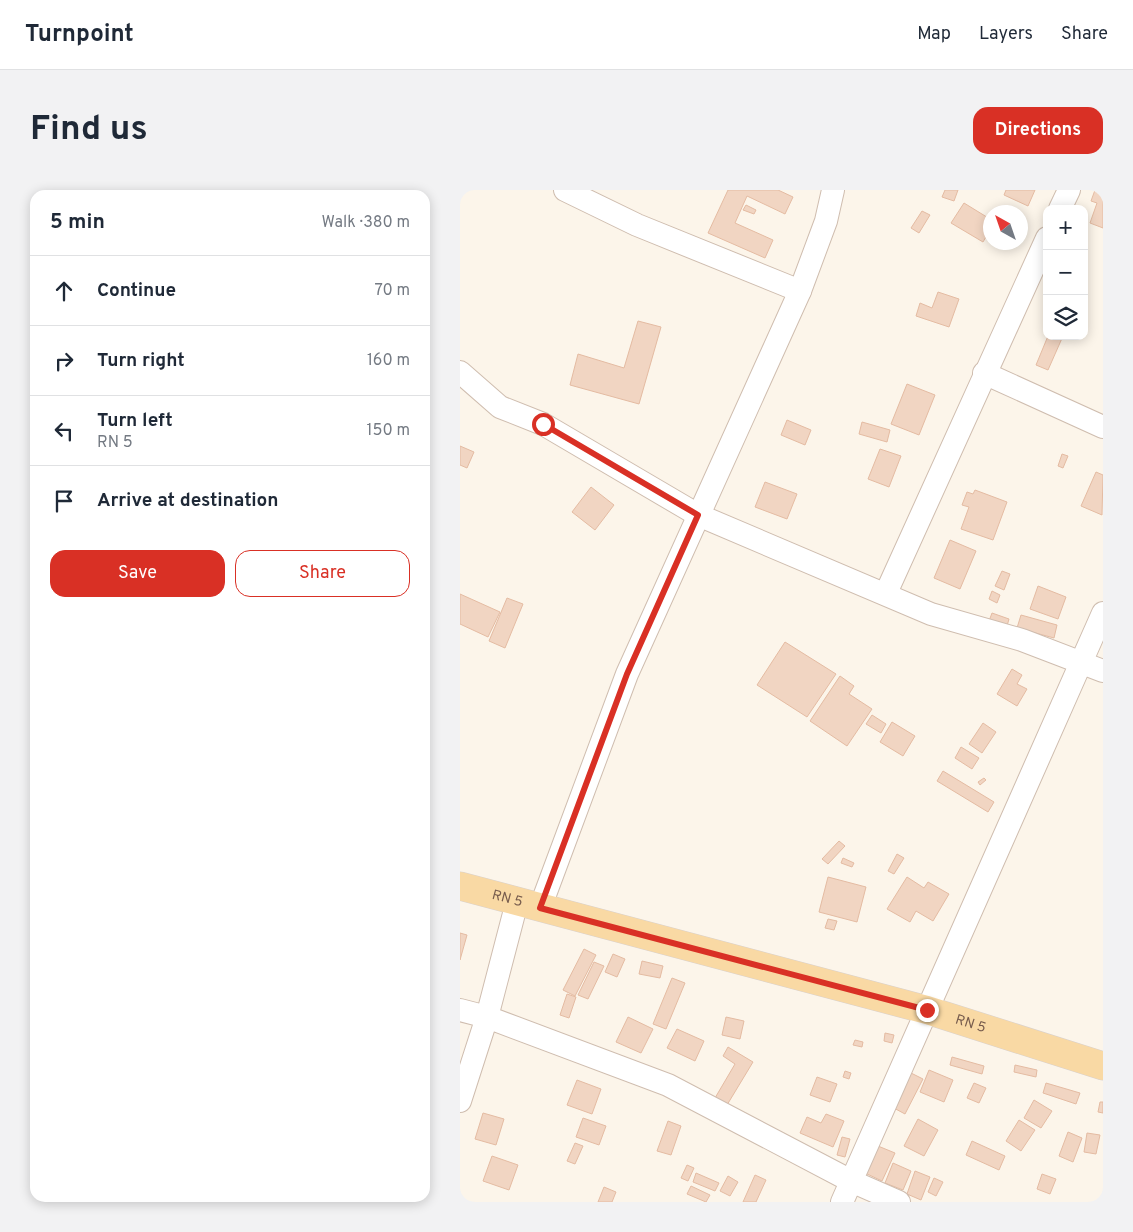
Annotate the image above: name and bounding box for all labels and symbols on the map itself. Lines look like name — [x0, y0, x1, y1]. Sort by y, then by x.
north arrow — [983, 205, 1028, 250]
route start — [532, 413, 555, 436]
street label: RN 5 — [490, 886, 525, 911]
route end — [916, 999, 939, 1022]
street label: RN 5 — [953, 1011, 988, 1037]

